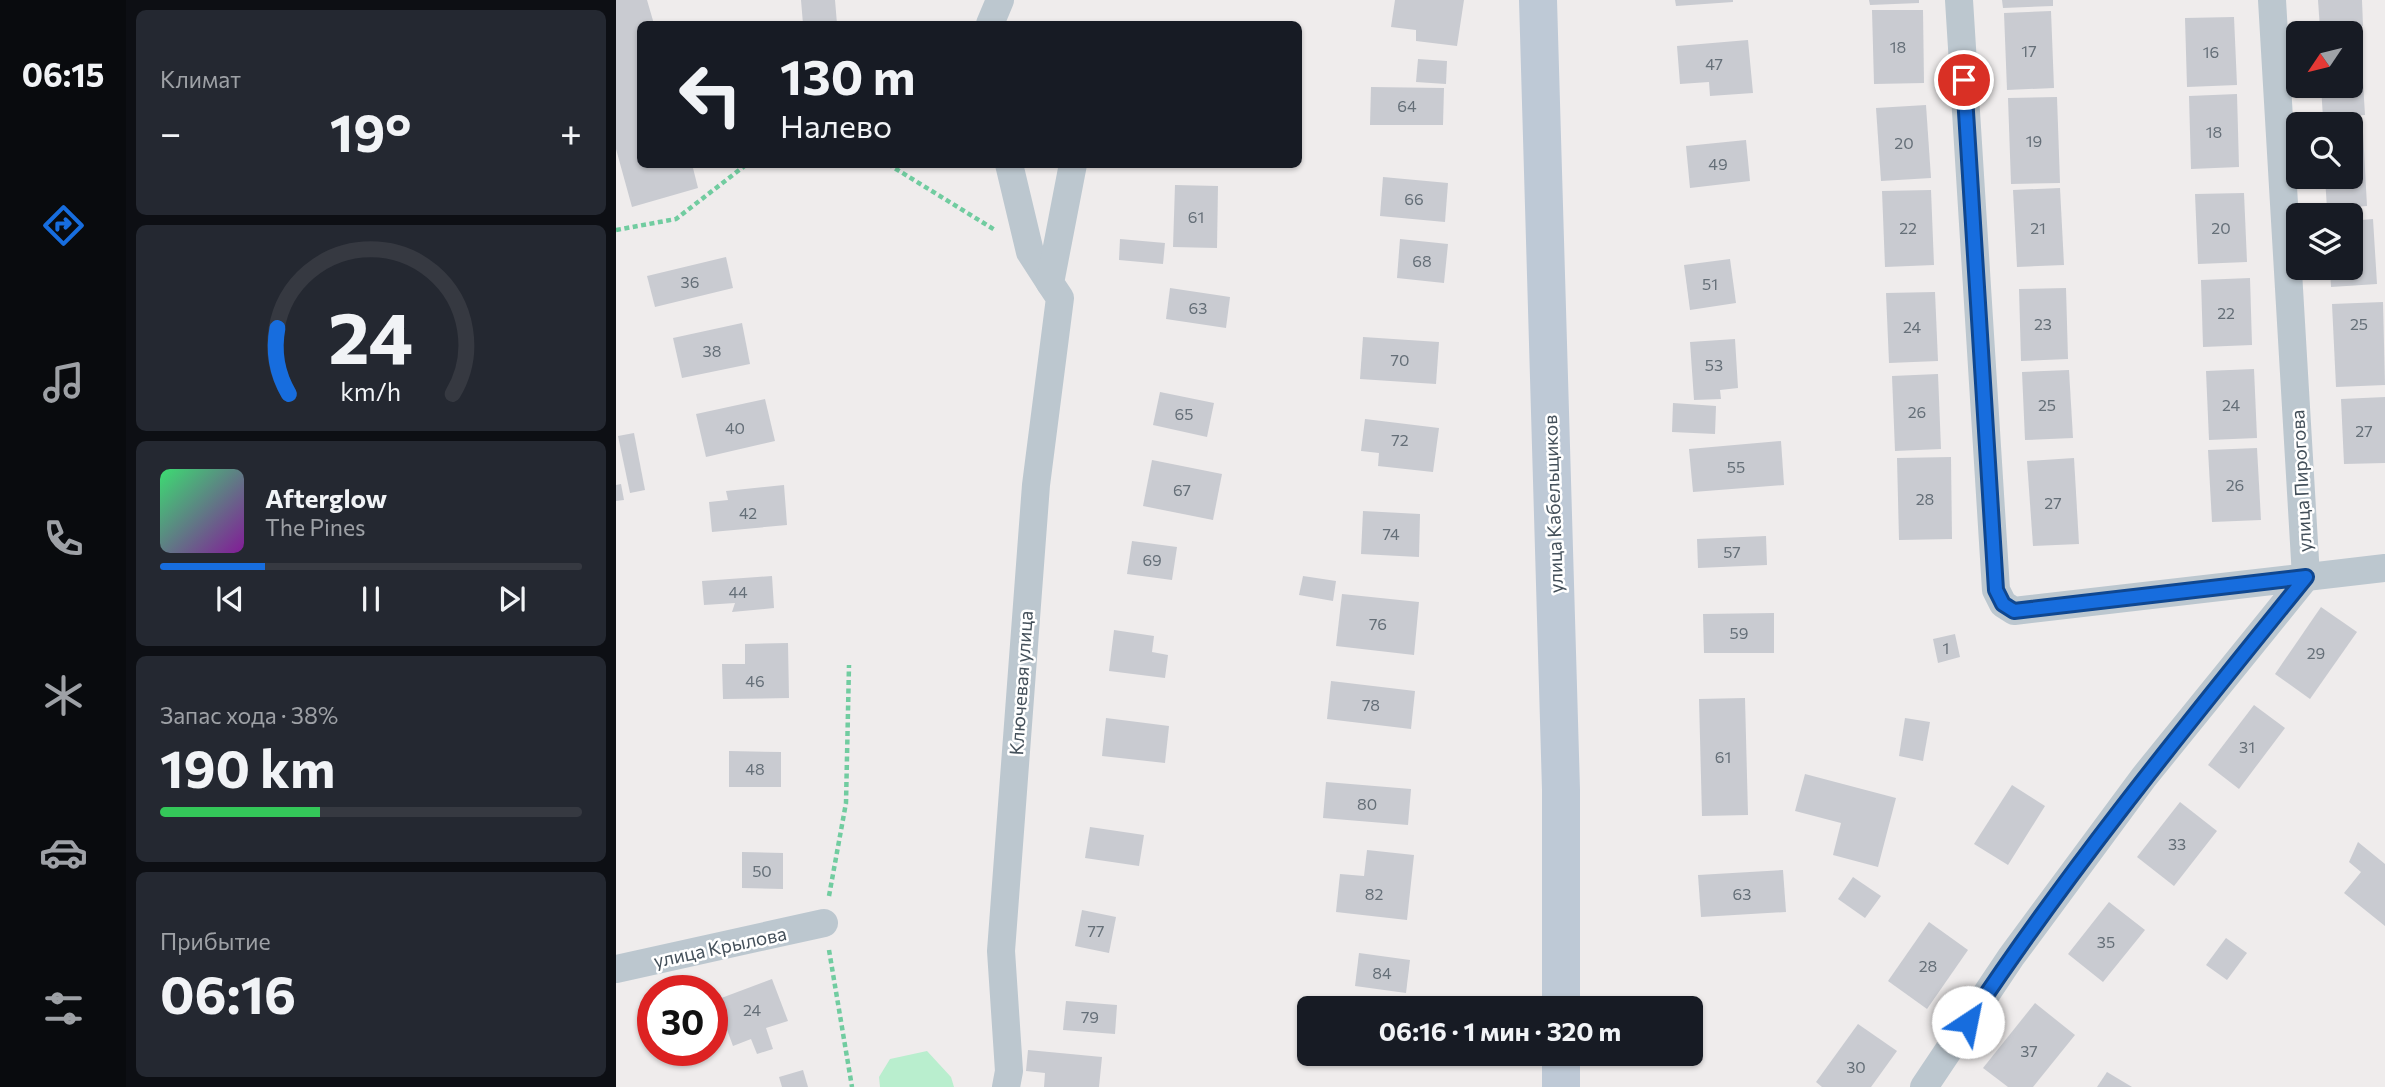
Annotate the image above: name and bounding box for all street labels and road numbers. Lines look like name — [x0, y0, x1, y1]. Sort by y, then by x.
street label: улица Пирогова — [2285, 409, 2316, 553]
street label: улица Кабельщиков — [1538, 414, 1567, 594]
street label: Ключевая улица — [1004, 610, 1037, 756]
street label: улица Крылова — [651, 921, 789, 972]

